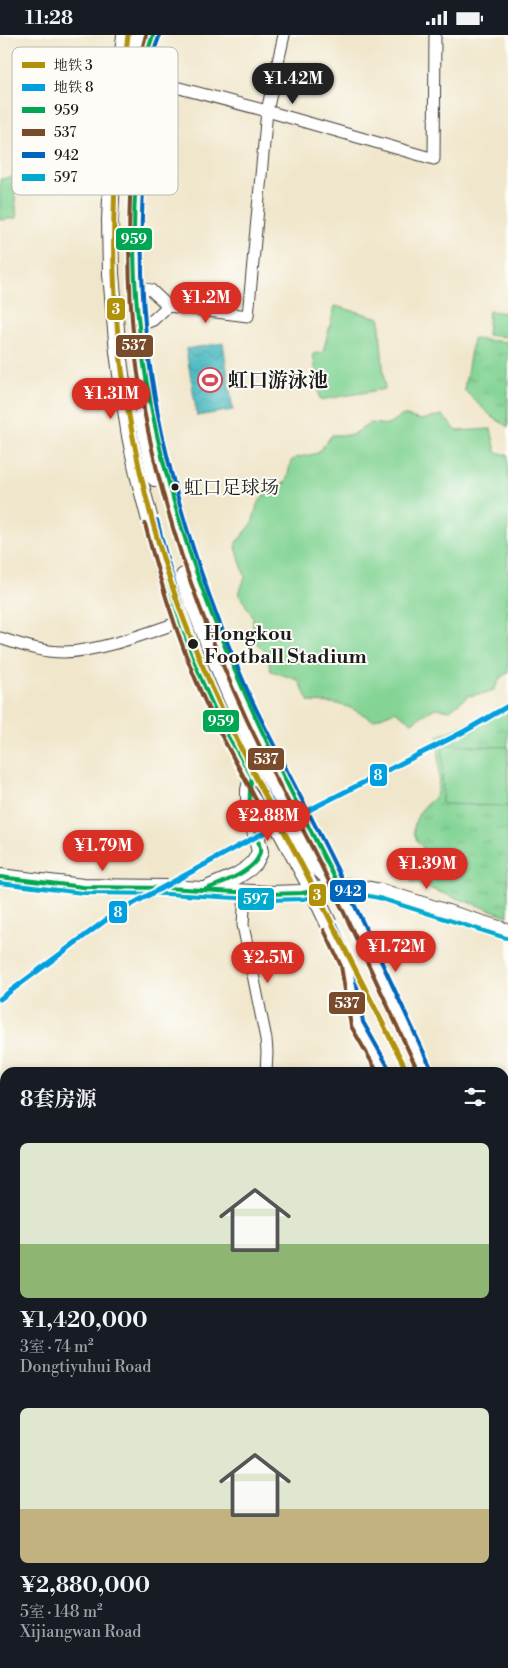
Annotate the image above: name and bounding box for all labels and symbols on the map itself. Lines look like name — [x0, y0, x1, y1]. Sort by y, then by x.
legend — [12, 47, 178, 195]
text: 地铁 3 — [54, 57, 93, 75]
pin: ¥1.42M — [252, 63, 334, 105]
text: 地铁 8 — [54, 79, 93, 97]
text: 959 — [54, 102, 79, 120]
text: 537 — [54, 124, 76, 142]
text: 942 — [54, 147, 79, 165]
text: 597 — [54, 169, 77, 187]
line badge: 959 — [115, 227, 153, 251]
text: 959 — [121, 231, 147, 249]
pin: ¥1.2M — [171, 281, 241, 324]
line badge: 3 — [106, 297, 126, 321]
text: 3 — [112, 301, 120, 319]
line badge: 537 — [115, 334, 154, 358]
text: 537 — [121, 337, 147, 355]
sports icon: 虹口游泳池 — [197, 367, 223, 393]
place label: 虹口游泳池 — [228, 369, 328, 394]
pin: ¥1.31M — [70, 377, 152, 420]
place label: 虹口足球场 — [184, 476, 279, 500]
marker: 虹口足球场 — [170, 482, 180, 492]
place label: Hongkou Football Stadium — [204, 622, 367, 670]
marker: Hongkou Football Stadium — [186, 637, 200, 651]
line badge: 959 — [202, 709, 240, 733]
text: 959 — [208, 713, 234, 731]
line badge: 537 — [247, 747, 285, 771]
text: 537 — [253, 751, 279, 769]
line badge: 8 — [369, 763, 388, 787]
text: 8 — [374, 767, 383, 785]
pin: ¥2.88M — [227, 799, 309, 842]
pin: ¥1.79M — [62, 829, 144, 872]
pin: ¥1.39M — [386, 847, 468, 890]
line badge: 942 — [329, 879, 367, 903]
line badge: 3 — [308, 883, 327, 907]
text: 942 — [335, 883, 362, 901]
line badge: 597 — [237, 887, 275, 911]
text: 3 — [313, 887, 321, 905]
text: 597 — [243, 891, 270, 909]
line badge: 8 — [108, 900, 128, 924]
text: 8 — [114, 904, 123, 922]
pin: ¥1.72M — [355, 931, 437, 973]
pin: ¥2.5M — [233, 941, 303, 984]
line badge: 537 — [328, 991, 366, 1015]
text: 537 — [334, 995, 360, 1013]

